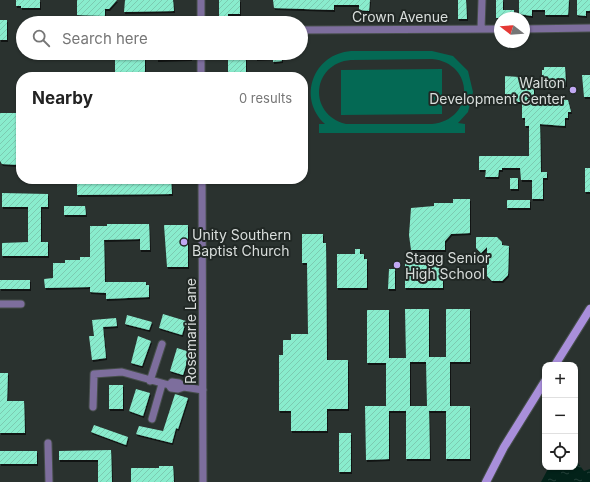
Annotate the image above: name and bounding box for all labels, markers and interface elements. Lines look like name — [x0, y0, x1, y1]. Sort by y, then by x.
street label: Crown Avenue — [352, 8, 448, 25]
north arrow — [494, 12, 530, 48]
search box — [16, 16, 308, 60]
icon: search — [30, 27, 52, 49]
text: Search here — [62, 29, 148, 48]
place label: Walton Development Center — [429, 74, 565, 107]
marker: Walton Development Center — [568, 85, 578, 95]
text: Nearby — [32, 88, 93, 108]
text: 0 results — [239, 90, 292, 106]
place label: Unity Southern Baptist Church — [192, 226, 291, 259]
marker: Unity Southern Baptist Church — [179, 237, 189, 247]
place label: Stagg Senior High School — [405, 249, 490, 282]
marker: Stagg Senior High School — [392, 260, 402, 270]
street label: Rosemarie Lane — [182, 278, 199, 384]
map controls — [542, 362, 578, 470]
button: + — [542, 362, 578, 398]
button: − — [542, 398, 578, 434]
button: locate — [542, 434, 578, 470]

